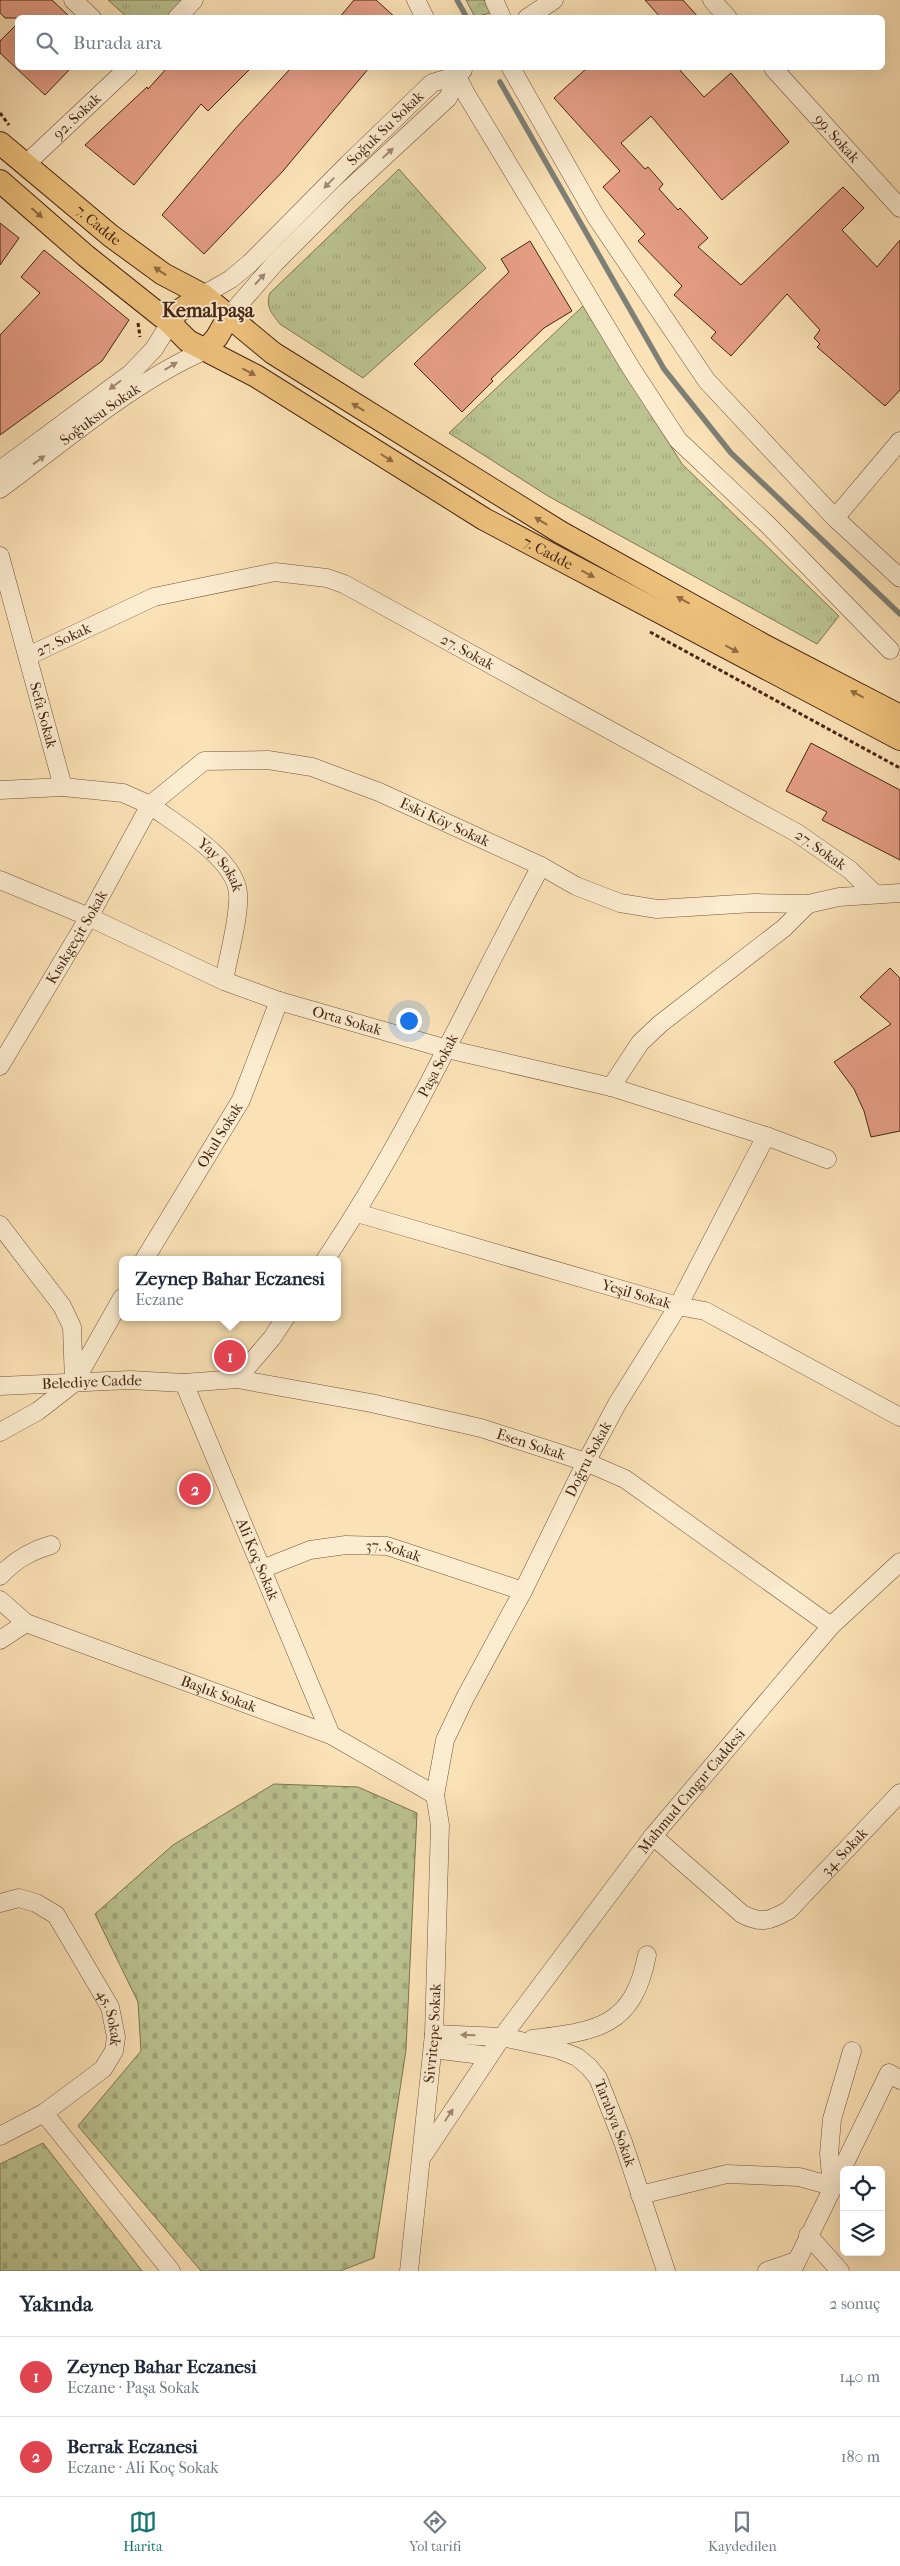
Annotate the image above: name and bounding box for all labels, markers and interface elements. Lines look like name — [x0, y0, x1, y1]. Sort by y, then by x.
search box — [15, 15, 885, 70]
icon: search — [33, 29, 61, 57]
text: Burada ara — [73, 32, 162, 54]
street label: Soğuk Su Sokak — [343, 87, 428, 169]
street label: 92. Sokak — [49, 89, 105, 143]
street label: 99. Sokak — [810, 110, 864, 167]
one-way arrow — [382, 147, 394, 159]
one-way arrow — [323, 177, 335, 189]
street label: 7. Cadde — [72, 201, 125, 250]
one-way arrow — [30, 208, 43, 219]
one-way arrow — [153, 266, 167, 276]
one-way arrow — [254, 274, 266, 286]
district label: Kemalpaşa — [162, 299, 255, 323]
one-way arrow — [165, 362, 178, 371]
one-way arrow — [242, 368, 256, 376]
street label: Soğuksu Sokak — [56, 379, 144, 449]
one-way arrow — [109, 379, 122, 390]
one-way arrow — [352, 403, 365, 412]
one-way arrow — [380, 453, 394, 463]
one-way arrow — [32, 455, 45, 466]
one-way arrow — [534, 516, 547, 525]
street label: 7. Cadde — [520, 532, 577, 574]
one-way arrow — [581, 570, 596, 578]
one-way arrow — [675, 596, 690, 604]
street label: 27. Sokak — [33, 619, 94, 660]
street label: 27. Sokak — [438, 630, 498, 674]
one-way arrow — [725, 645, 739, 654]
street label: Sefa Sokak — [26, 680, 61, 751]
one-way arrow — [850, 689, 864, 698]
street label: Eski Köy Sokak — [397, 794, 493, 850]
street label: 27. Sokak — [792, 826, 850, 874]
street label: Yay Sokak — [194, 833, 247, 894]
street label: Kısıkgeçit Sokak — [42, 887, 111, 987]
street label: Orta Sokak — [310, 1002, 384, 1039]
your location — [396, 1008, 422, 1034]
street label: Paşa Sokak — [414, 1030, 462, 1100]
street label: Okul Sokak — [193, 1099, 246, 1171]
popup — [119, 1256, 341, 1321]
text: Zeynep Bahar Eczanesi — [135, 1268, 325, 1290]
street label: Yeşil Sokak — [599, 1275, 673, 1313]
text: Eczane — [135, 1290, 184, 1309]
pin: 1 — [214, 1337, 246, 1375]
street label: Belediye Cadde — [41, 1371, 143, 1393]
street label: Doğru Sokak — [561, 1418, 615, 1500]
street label: Esen Sokak — [494, 1425, 568, 1464]
pin: 2 — [179, 1470, 211, 1508]
street label: Ali Koç Sokak — [232, 1515, 283, 1603]
street label: 37. Sokak — [365, 1536, 424, 1566]
street label: Başlık Sokak — [178, 1672, 259, 1716]
street label: Mahmud Cıngır Caddesi — [634, 1725, 749, 1857]
street label: 34. Sokak — [817, 1824, 871, 1879]
street label: Sivritepe Sokak — [420, 1983, 444, 2084]
street label: 45. Sokak — [93, 1986, 125, 2048]
one-way arrow — [460, 2031, 476, 2039]
street label: Tarabya Sokak — [590, 2077, 640, 2169]
one-way arrow — [444, 2109, 454, 2122]
map controls — [840, 2166, 885, 2256]
button: locate — [840, 2166, 885, 2211]
button: layers — [840, 2211, 885, 2256]
text: Yakında — [20, 2292, 93, 2316]
text: 2 sonuç — [829, 2294, 880, 2313]
text: Zeynep Bahar Eczanesi — [67, 2356, 257, 2378]
text: 1 — [33, 2367, 39, 2386]
text: 140 m — [839, 2367, 880, 2386]
text: Eczane · Paşa Sokak — [67, 2378, 199, 2397]
text: Berrak Eczanesi — [67, 2436, 198, 2458]
text: 2 — [32, 2447, 40, 2466]
text: 180 m — [841, 2447, 880, 2466]
text: Eczane · Ali Koç Sokak — [67, 2458, 219, 2477]
tab: Harita — [123, 2508, 162, 2555]
tab: Yol tarifi — [409, 2508, 461, 2555]
tab: Kaydedilen — [708, 2508, 777, 2555]

